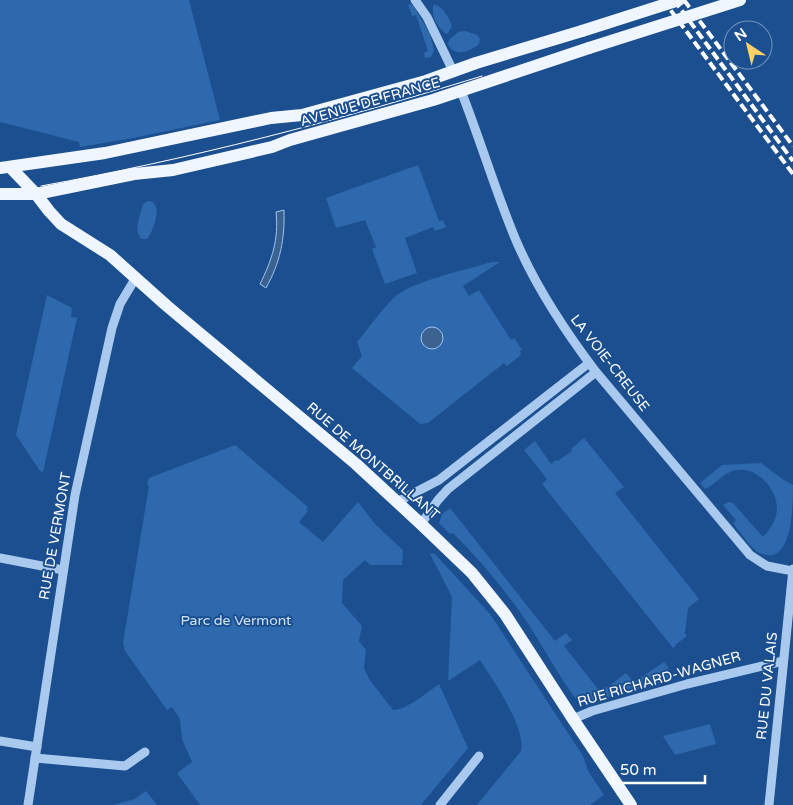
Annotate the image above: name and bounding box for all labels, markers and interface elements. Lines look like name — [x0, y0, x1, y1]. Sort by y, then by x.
north arrow — [723, 20, 773, 70]
text: N — [731, 25, 750, 45]
street label: AVENUE DE FRANCE — [298, 74, 442, 130]
street label: LA VOIE-CREUSE — [567, 311, 653, 415]
street label: RUE DE MONTBRILLANT — [303, 399, 443, 524]
street label: RUE DE VERMONT — [35, 470, 75, 601]
park label: Parc de Vermont — [181, 612, 292, 629]
street label: RUE DU VALAIS — [753, 631, 781, 741]
street label: RUE RICHARD-WAGNER — [575, 648, 743, 710]
scale bar — [613, 752, 706, 784]
text: 50 m — [620, 761, 657, 779]

